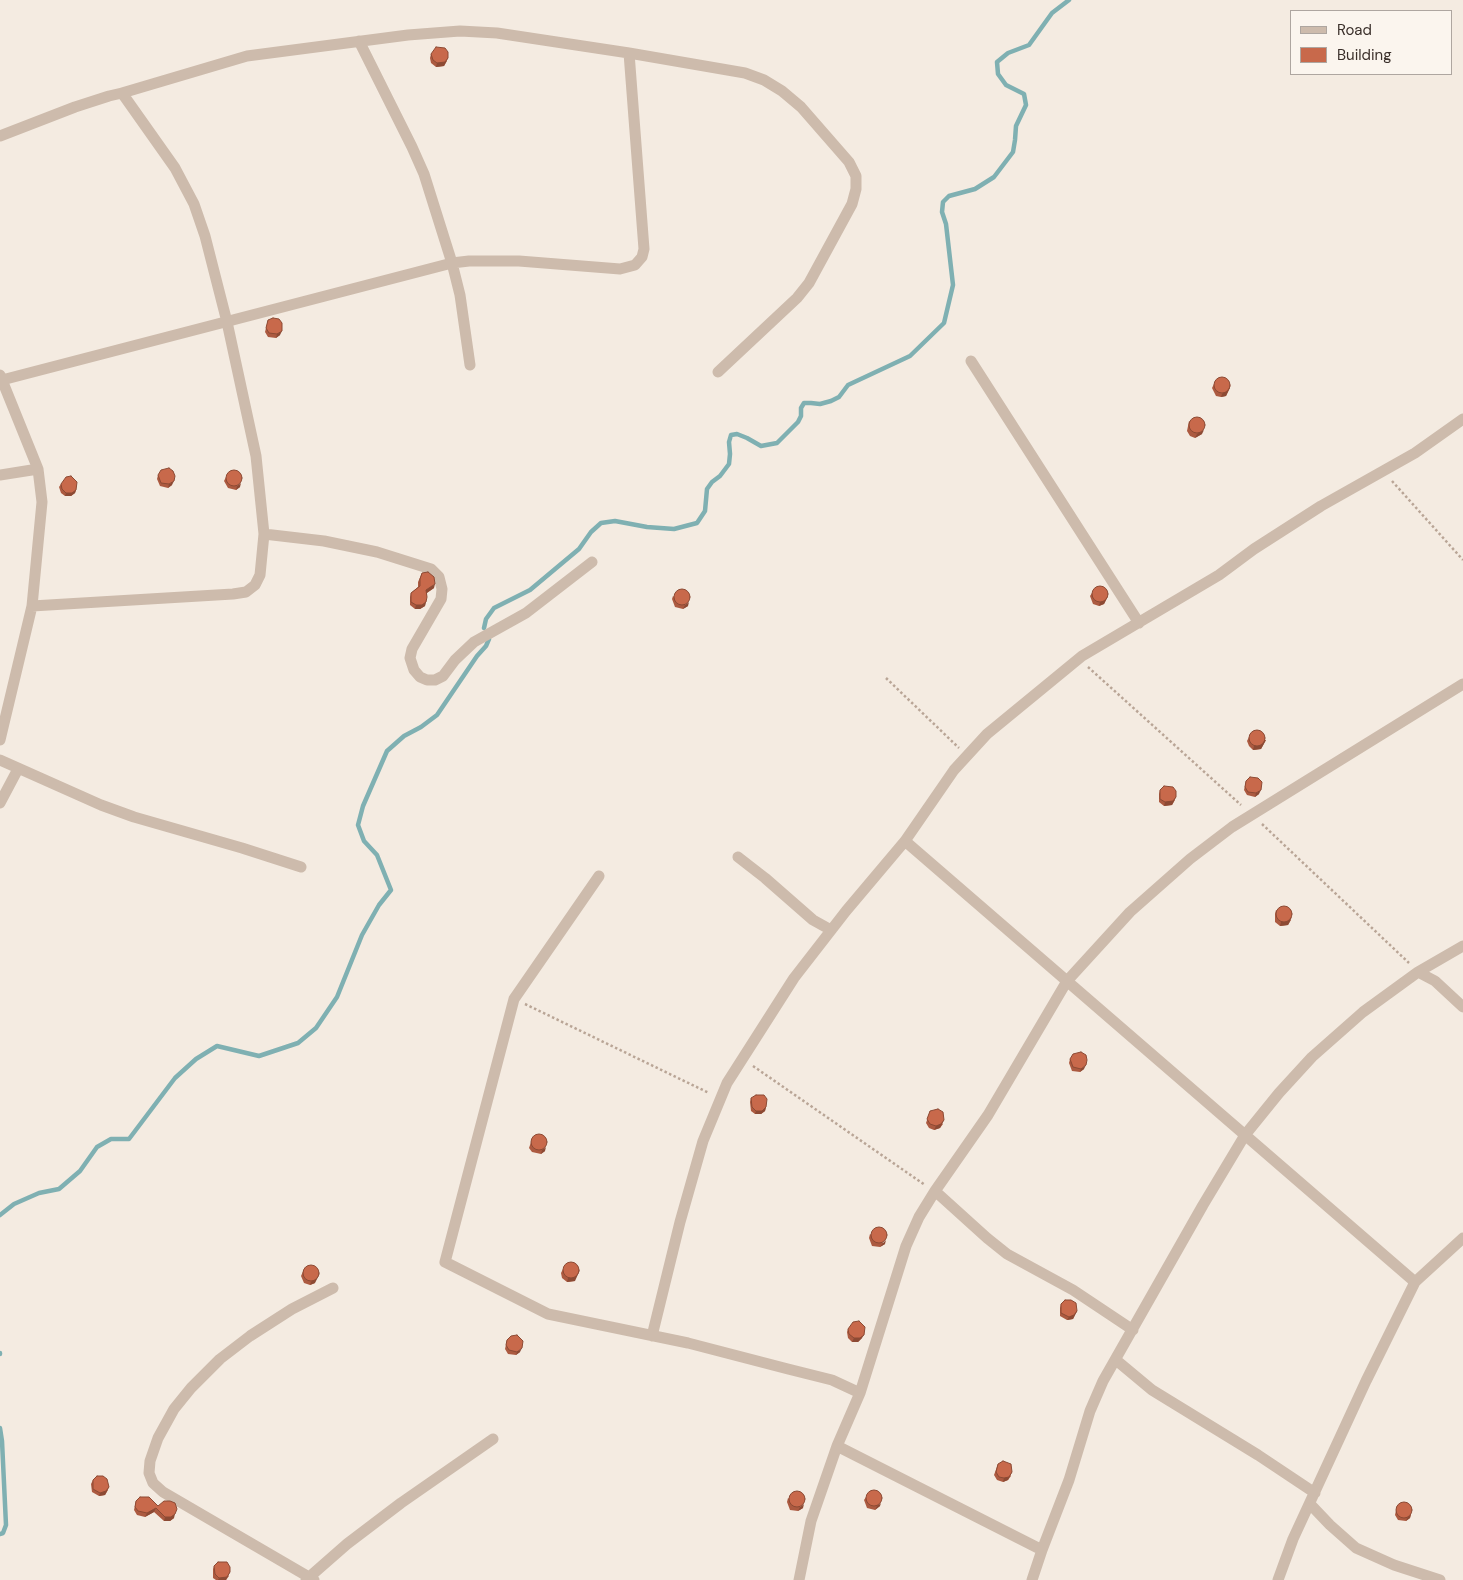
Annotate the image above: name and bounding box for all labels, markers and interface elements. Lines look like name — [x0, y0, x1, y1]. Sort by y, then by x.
legend — [1290, 10, 1453, 75]
text: Road — [1337, 20, 1372, 40]
text: Building — [1337, 45, 1392, 65]

